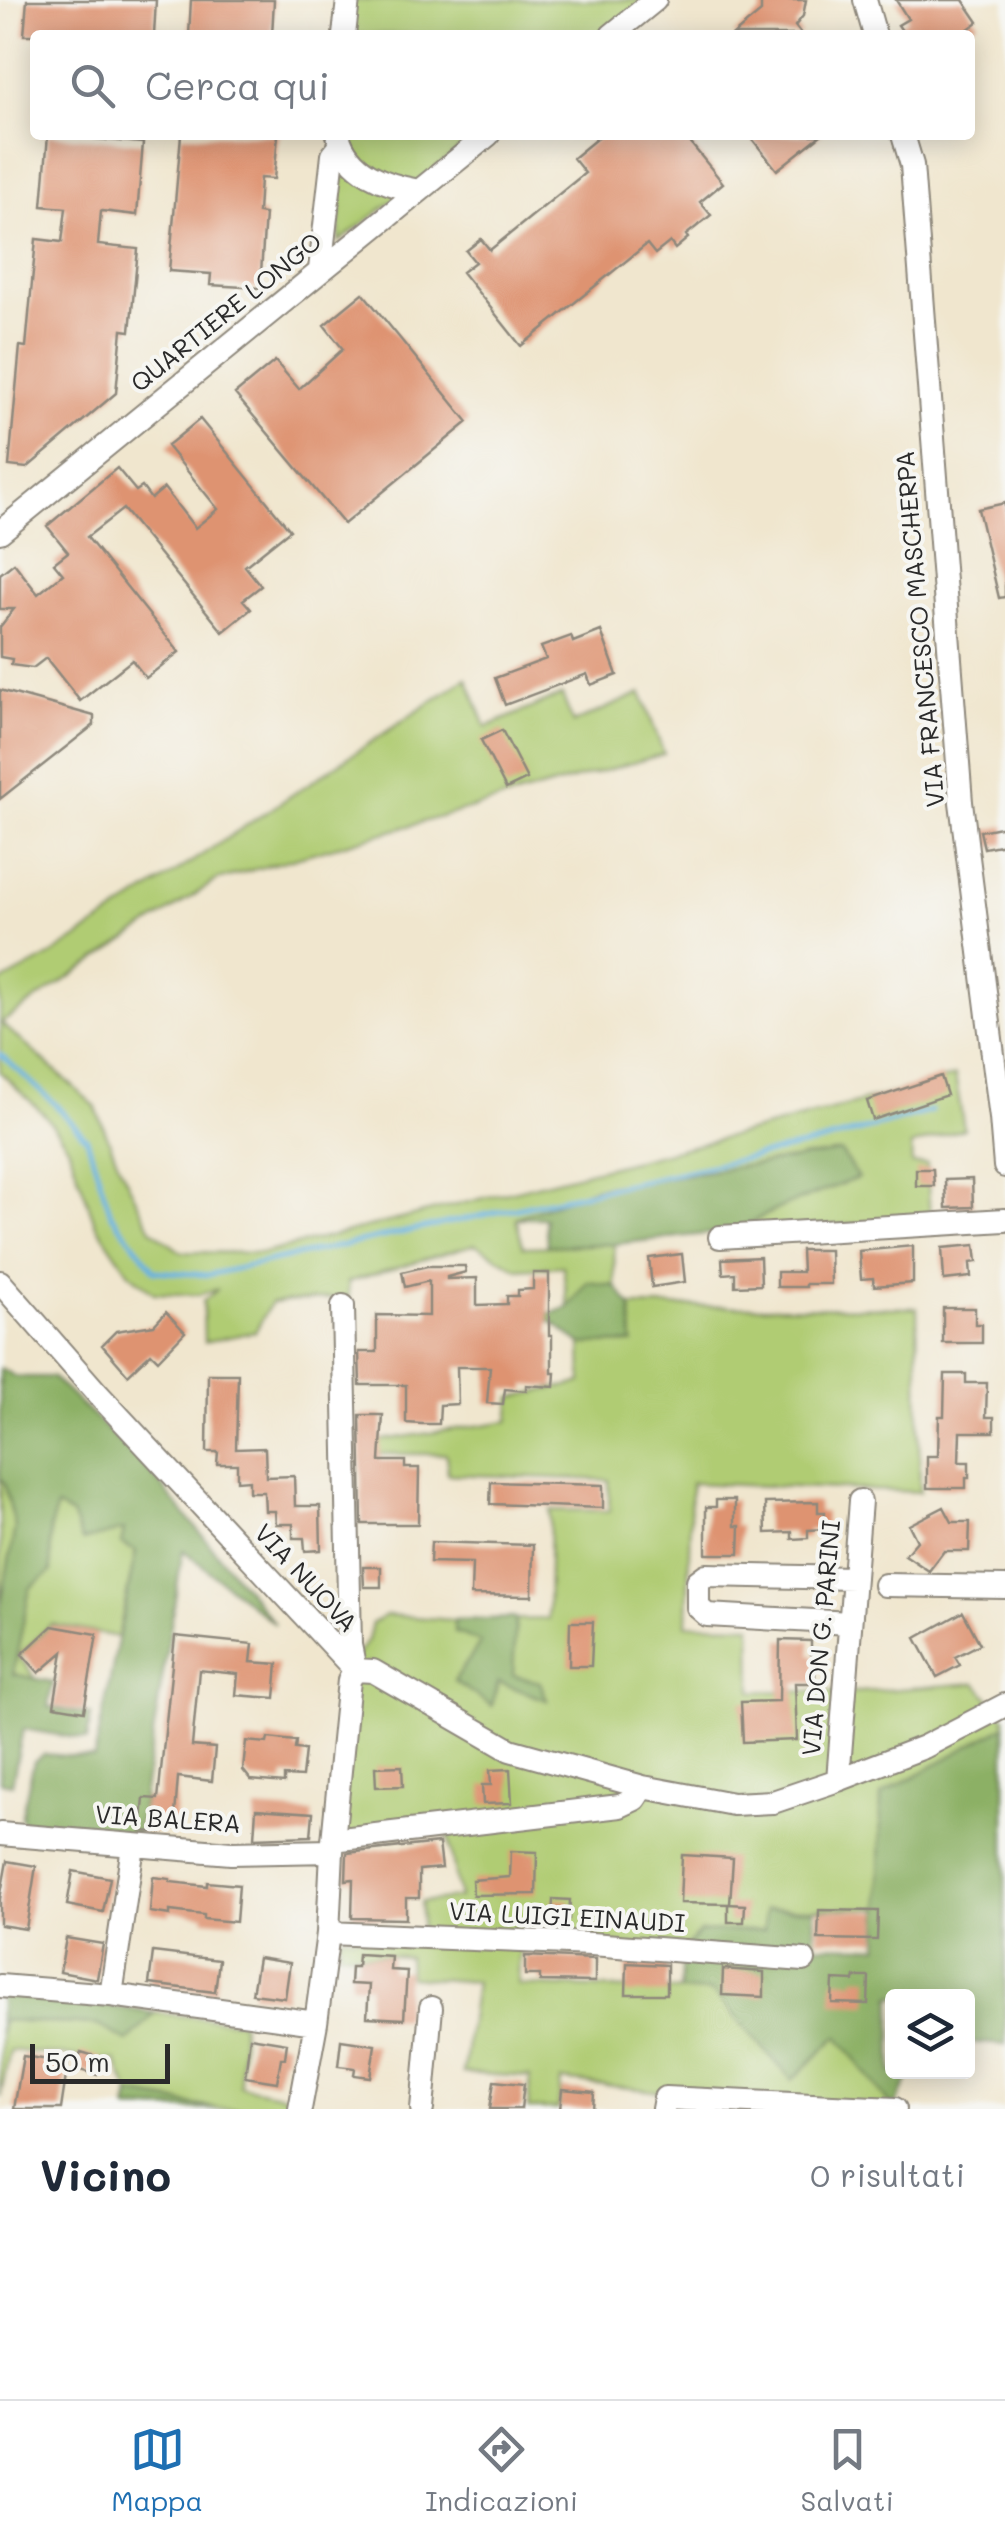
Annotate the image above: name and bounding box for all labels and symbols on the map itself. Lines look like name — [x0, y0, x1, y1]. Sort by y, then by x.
street label: QUARTIERE LONGO — [123, 224, 327, 398]
street label: VIA FRANCESCO MASCHERPA — [887, 449, 951, 809]
street label: VIA NUOVA — [248, 1516, 365, 1638]
street label: VIA DON G. PARINI — [794, 1519, 846, 1757]
street label: VIA BALERA — [94, 1797, 242, 1839]
street label: VIA LUIGI EINAUDI — [448, 1894, 686, 1938]
scale bar — [30, 2039, 170, 2084]

